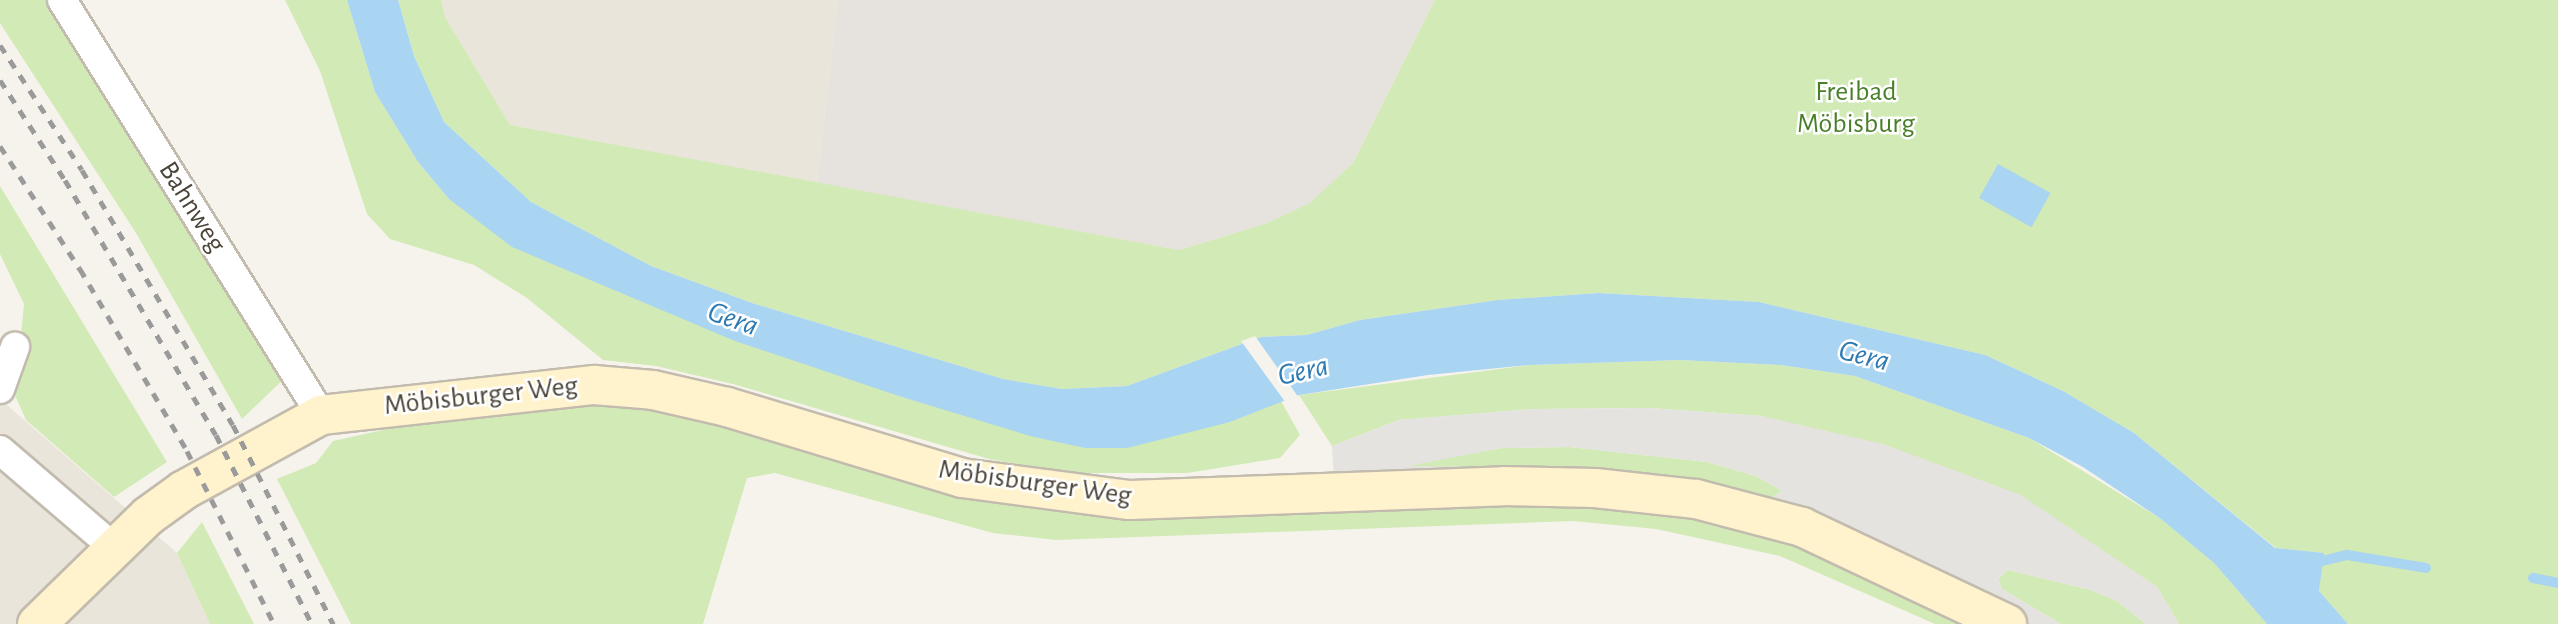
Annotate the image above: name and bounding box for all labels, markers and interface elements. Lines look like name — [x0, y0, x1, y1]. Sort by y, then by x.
park label: Freibad Möbisburg — [1797, 75, 1915, 141]
street label: Bahnweg — [151, 155, 233, 259]
water label: Gera — [703, 294, 763, 344]
water label: Gera — [1835, 332, 1893, 380]
water label: Gera — [1274, 348, 1332, 394]
street label: Möbisburger Weg — [383, 369, 579, 423]
street label: Möbisburger Weg — [936, 453, 1134, 513]

